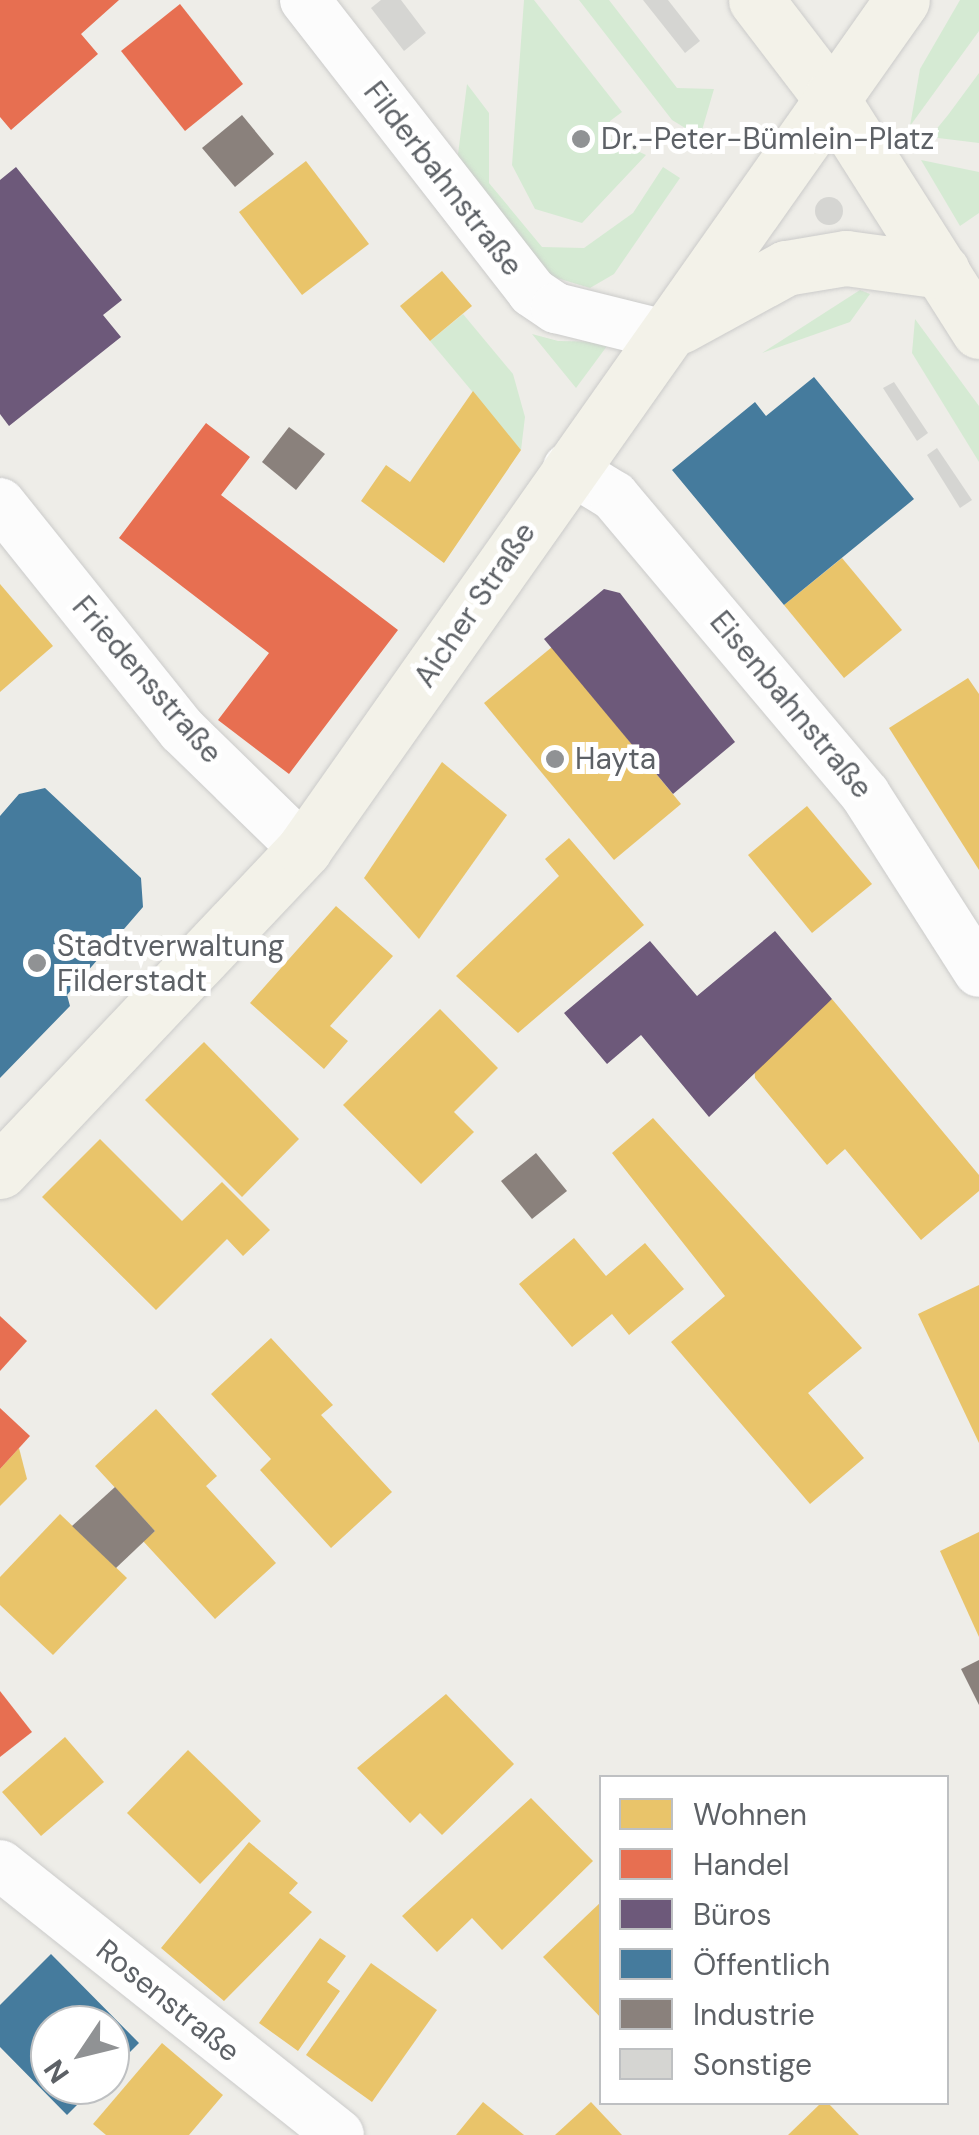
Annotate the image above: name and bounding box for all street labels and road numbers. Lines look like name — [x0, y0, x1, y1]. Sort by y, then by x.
street label: Filderbahnstraße — [356, 75, 530, 283]
street label: Aicher Straße — [407, 516, 543, 694]
street label: Friedensstraße — [65, 589, 229, 771]
street label: Eisenbahnstraße — [702, 604, 880, 806]
street label: Rosenstraße — [89, 1932, 247, 2070]

